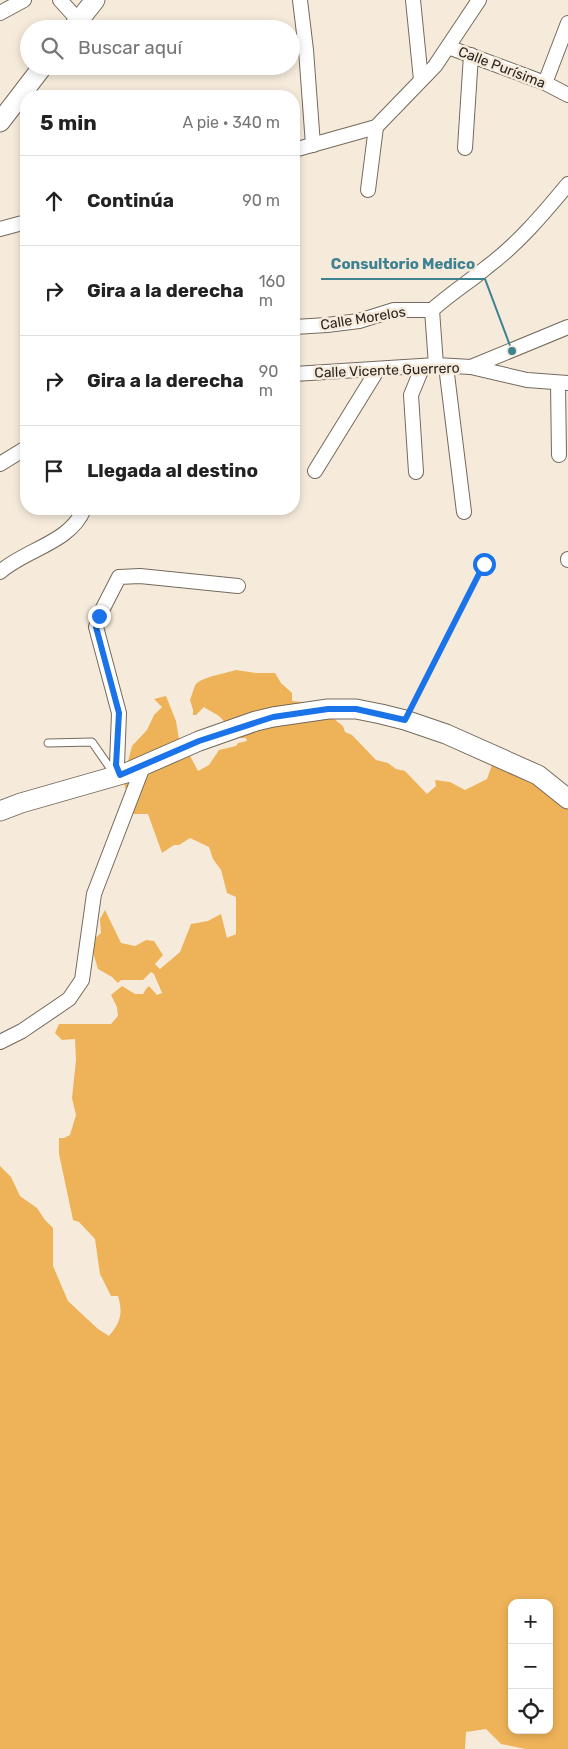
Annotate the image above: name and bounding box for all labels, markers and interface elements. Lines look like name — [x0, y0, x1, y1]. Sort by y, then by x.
search box — [20, 20, 300, 75]
icon: search — [38, 34, 66, 62]
text: Buscar aquí — [78, 36, 182, 59]
street label: Calle Purísima — [456, 43, 548, 92]
text: 5 min — [40, 110, 97, 135]
text: A pie · 340 m — [182, 113, 280, 132]
icon: ahead — [40, 187, 68, 215]
text: Continúa — [87, 189, 174, 212]
text: 90 m — [242, 191, 280, 210]
callout: Consultorio Medico — [321, 249, 485, 279]
text: Consultorio Medico — [331, 255, 475, 273]
text: 160 m — [259, 272, 285, 310]
icon: right — [40, 277, 68, 305]
text: Gira a la derecha — [87, 279, 244, 302]
street label: Calle Morelos — [319, 303, 407, 334]
street label: Calle Vicente Guerrero — [314, 359, 460, 382]
text: 90 m — [259, 362, 278, 400]
icon: right — [40, 367, 68, 395]
text: Gira a la derecha — [87, 369, 244, 392]
icon: arrive — [40, 457, 68, 485]
text: Llegada al destino — [87, 459, 258, 482]
route start — [473, 553, 496, 576]
route end — [88, 605, 111, 628]
map controls — [508, 1599, 553, 1734]
button: + — [508, 1599, 553, 1644]
button: − — [508, 1644, 553, 1689]
button: locate — [508, 1689, 553, 1734]

